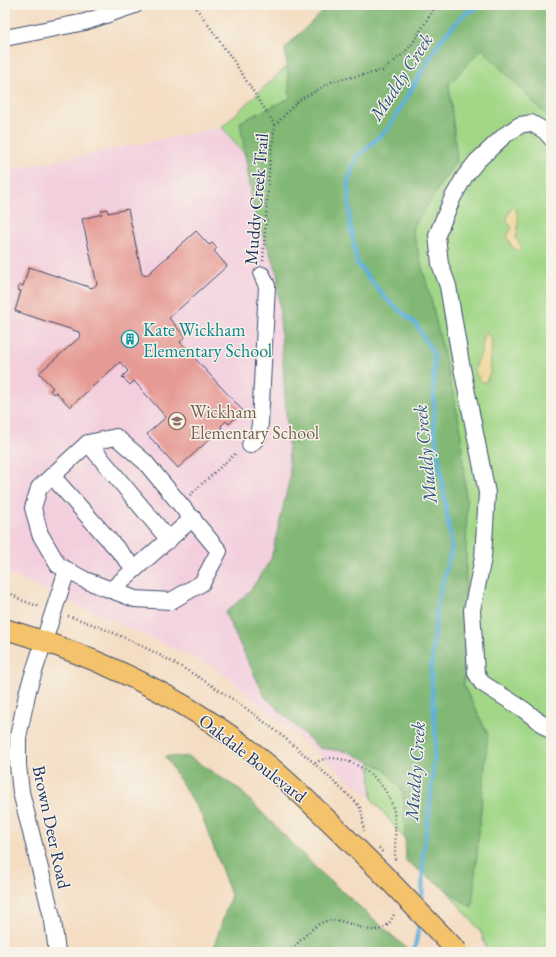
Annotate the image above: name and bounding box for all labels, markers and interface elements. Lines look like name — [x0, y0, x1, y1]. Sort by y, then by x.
water label: Muddy Creek — [363, 28, 439, 126]
street label: Muddy Creek Trail — [239, 132, 273, 266]
place label: Kate Wickham Elementary School — [143, 318, 272, 362]
building icon: Kate Wickham Elementary School — [120, 329, 140, 349]
place label: Wickham Elementary School — [190, 400, 319, 444]
water label: Muddy Creek — [407, 403, 443, 506]
school or university icon: Wickham Elementary School — [167, 411, 187, 431]
street label: Oakdale Boulevard — [194, 709, 312, 808]
water label: Muddy Creek — [399, 720, 431, 823]
street label: Brown Deer Road — [28, 763, 76, 892]

